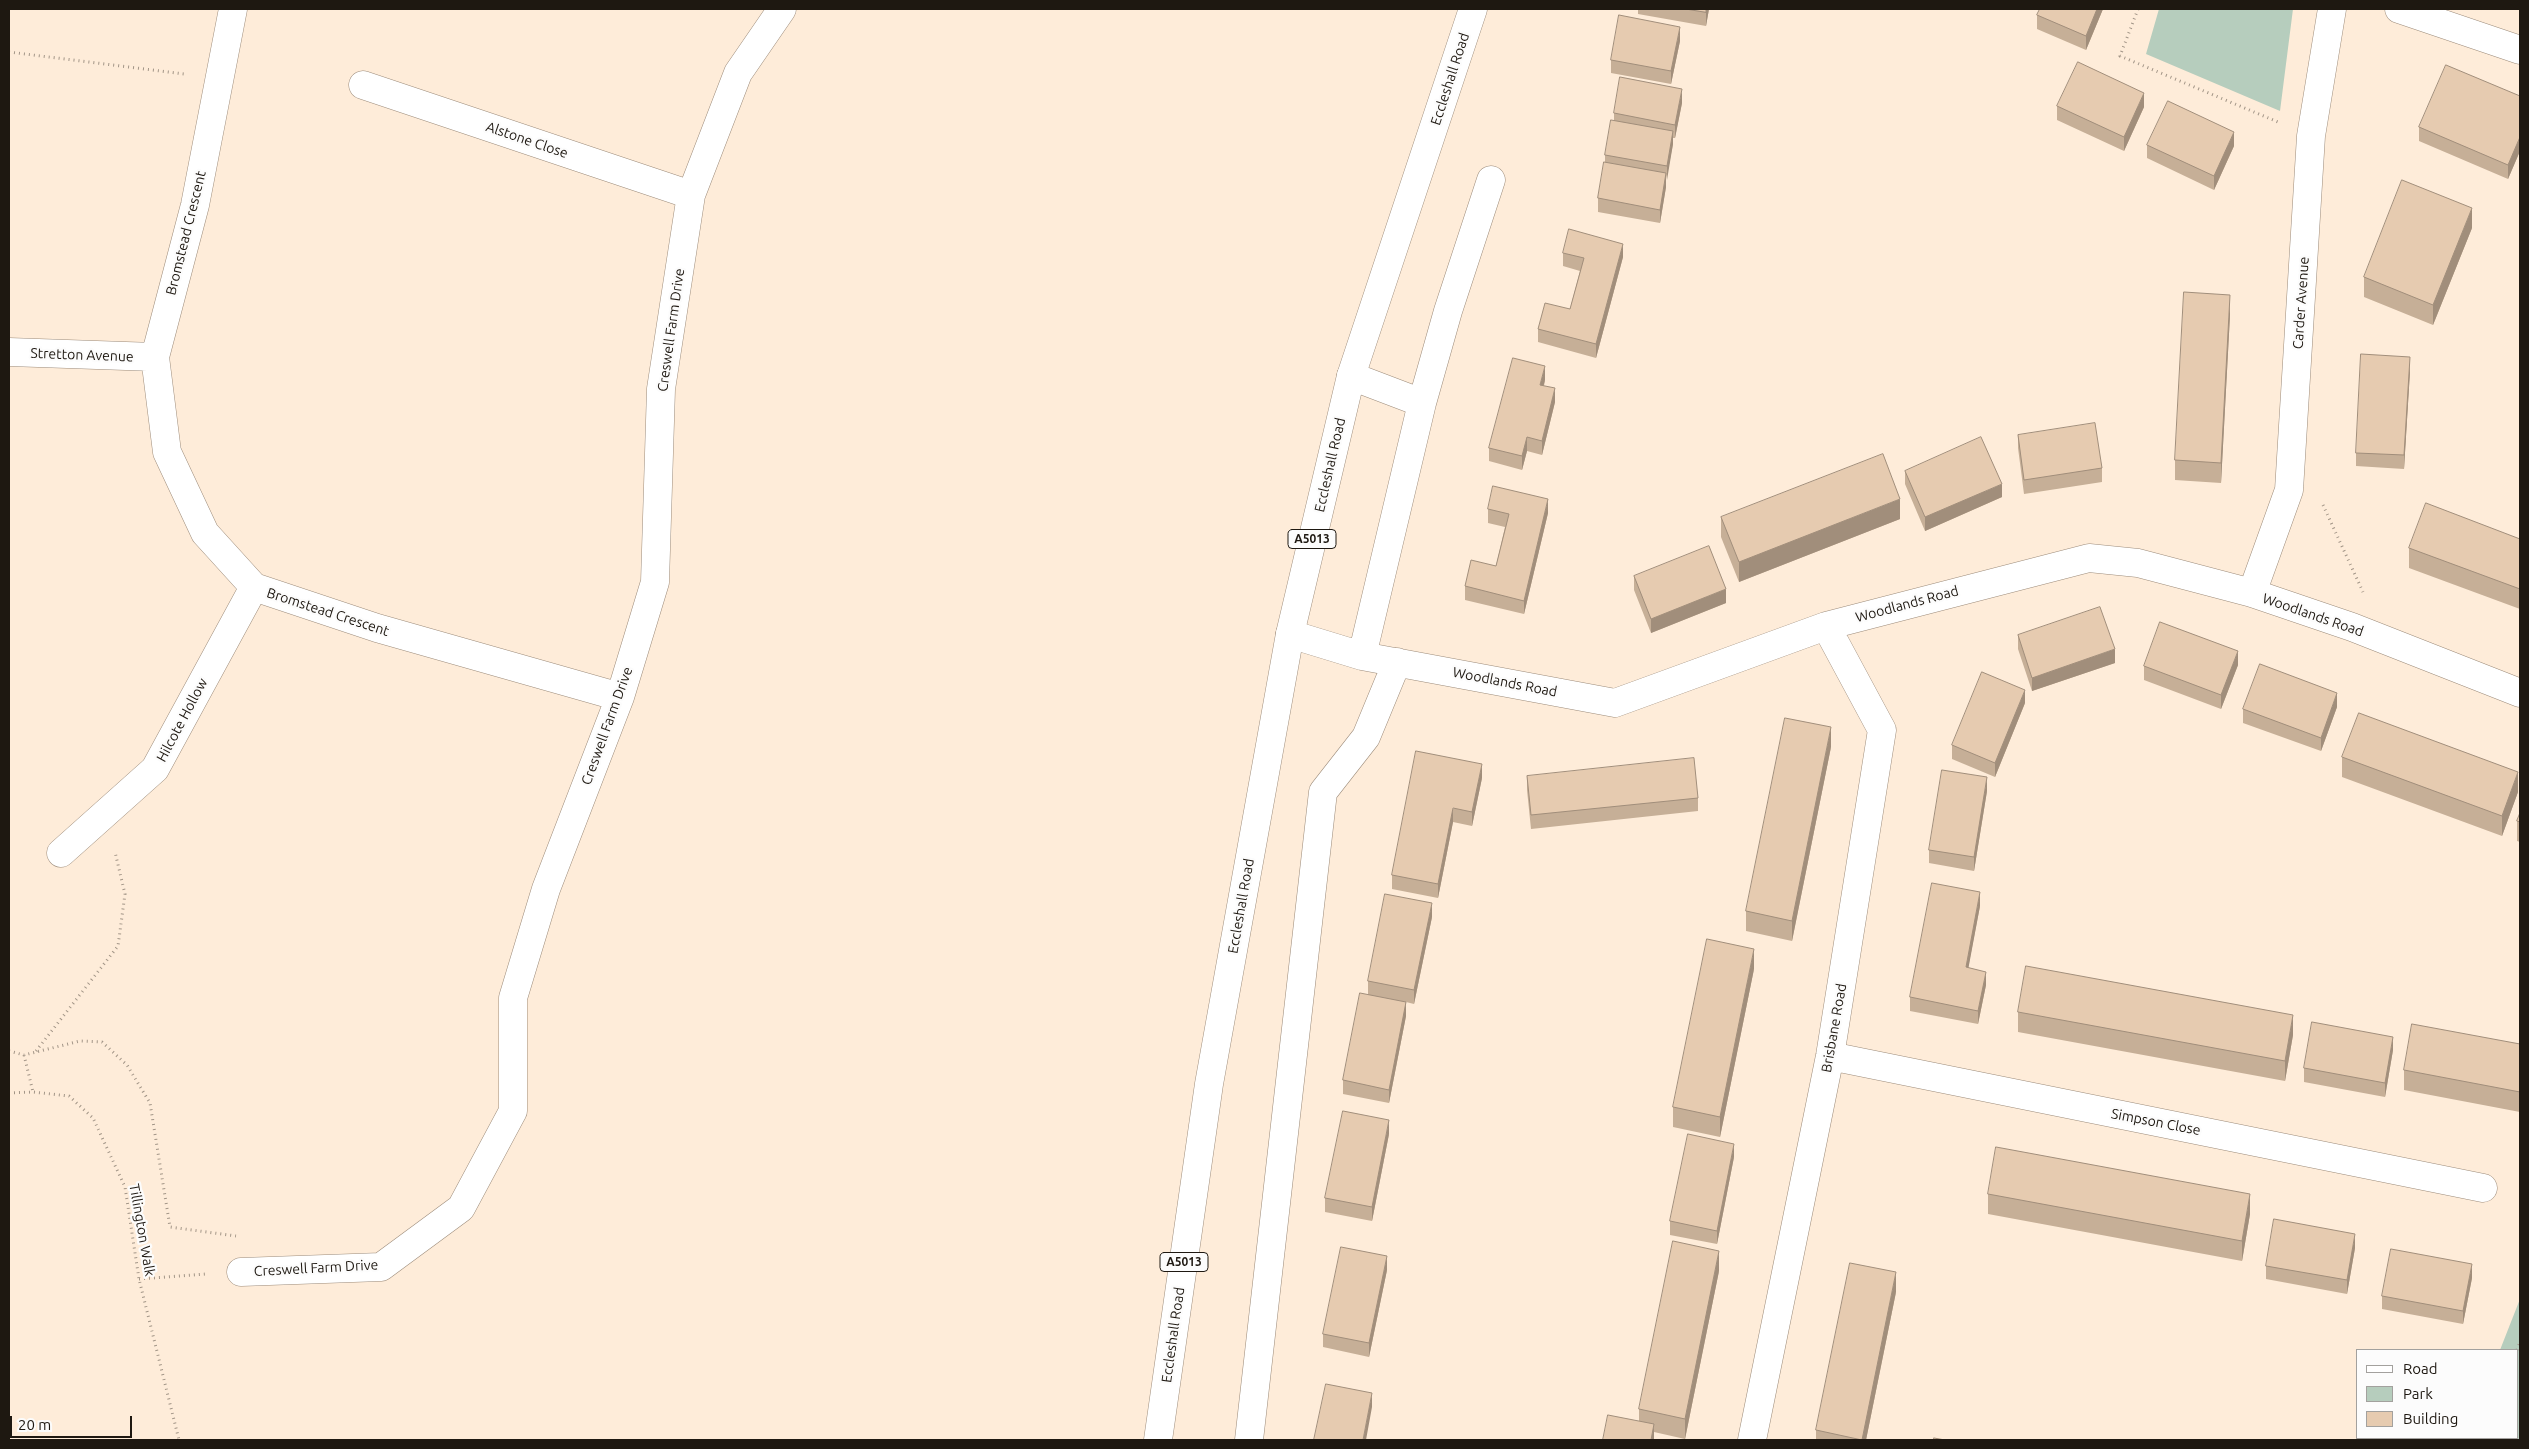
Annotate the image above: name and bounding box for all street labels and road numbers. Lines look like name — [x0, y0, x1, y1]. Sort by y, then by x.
street label: Eccleshall Road — [1427, 31, 1473, 127]
street label: Alstone Close — [484, 118, 570, 162]
street label: Bromstead Crescent — [162, 169, 210, 297]
street label: Carder Avenue — [2289, 256, 2313, 350]
street label: Creswell Farm Drive — [654, 267, 688, 393]
street label: Stretton Avenue — [30, 345, 134, 365]
street label: Eccleshall Road — [1311, 416, 1349, 514]
road number: A5013 — [1288, 530, 1336, 548]
street label: Woodlands Road — [1854, 582, 1960, 626]
street label: Bromstead Crescent — [265, 584, 391, 640]
street label: Woodlands Road — [2260, 590, 2366, 640]
street label: Woodlands Road — [1451, 664, 1559, 700]
street label: Creswell Farm Drive — [578, 665, 636, 787]
street label: Hilcote Hollow — [153, 675, 211, 765]
street label: Eccleshall Road — [1224, 857, 1258, 955]
street label: Brisbane Road — [1818, 982, 1850, 1074]
street label: Simpson Close — [2110, 1105, 2202, 1139]
street label: Tillington Walk — [126, 1182, 158, 1278]
road number: A5013 — [1160, 1252, 1208, 1272]
street label: Creswell Farm Drive — [253, 1256, 379, 1280]
street label: Eccleshall Road — [1158, 1286, 1188, 1384]

